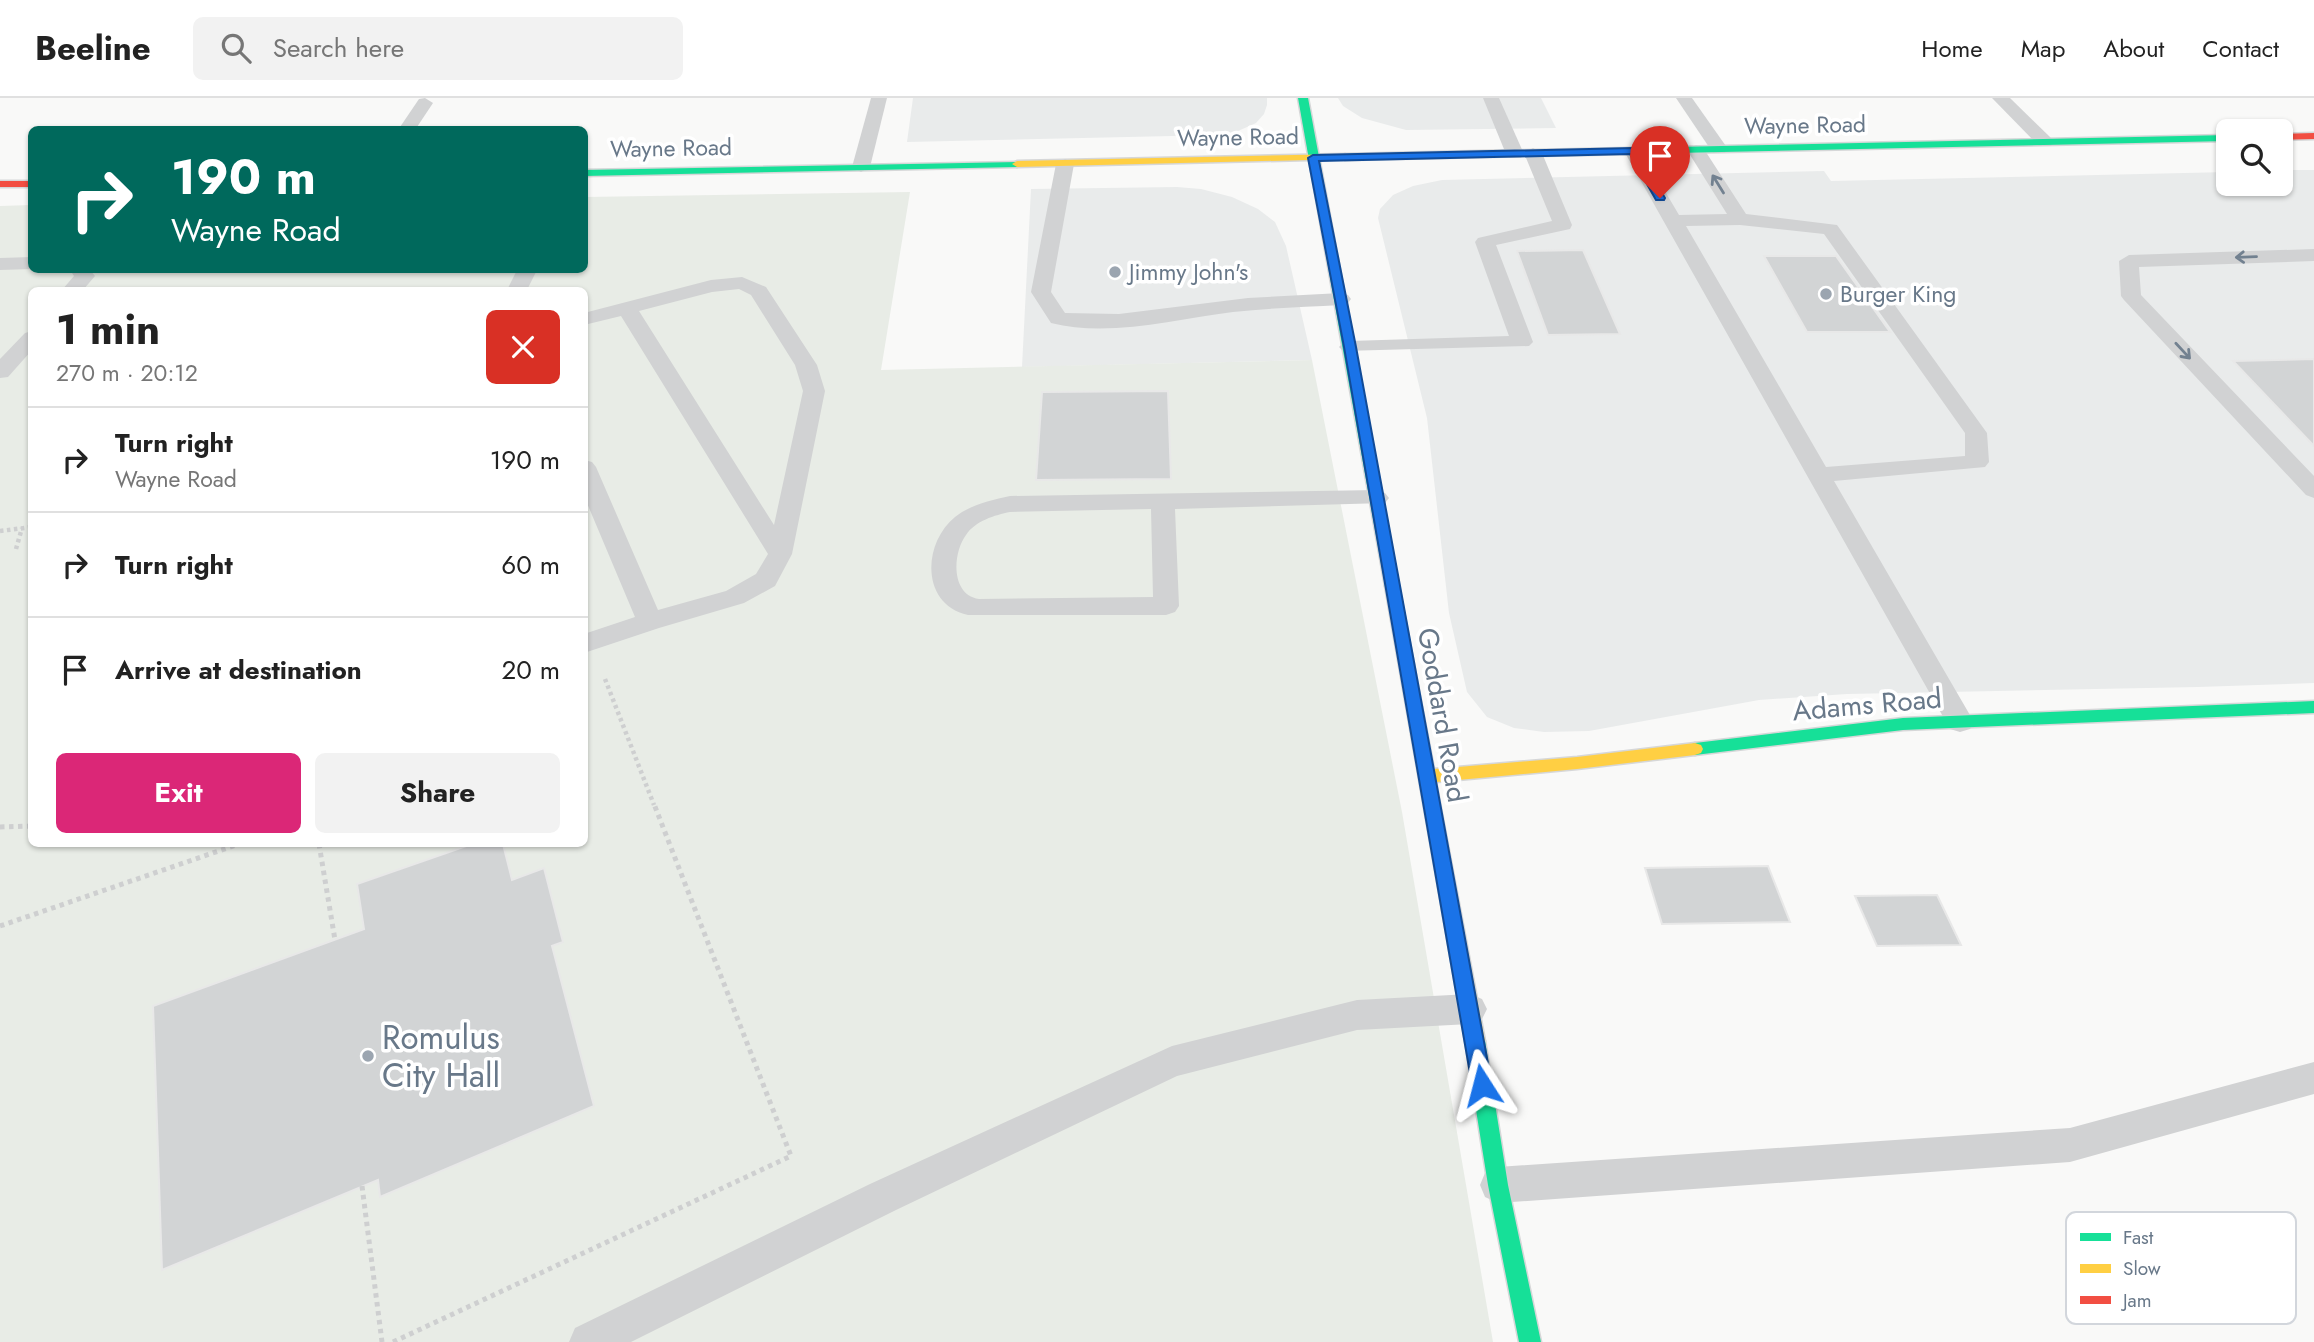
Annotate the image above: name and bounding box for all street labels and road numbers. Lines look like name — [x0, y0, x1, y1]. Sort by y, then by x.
street label: Wayne Road — [1744, 107, 1866, 143]
street label: Wayne Road — [1177, 119, 1299, 155]
street label: Wayne Road — [610, 130, 732, 166]
street label: Goddard Road — [1407, 624, 1478, 806]
street label: Adams Road — [1791, 678, 1943, 731]

